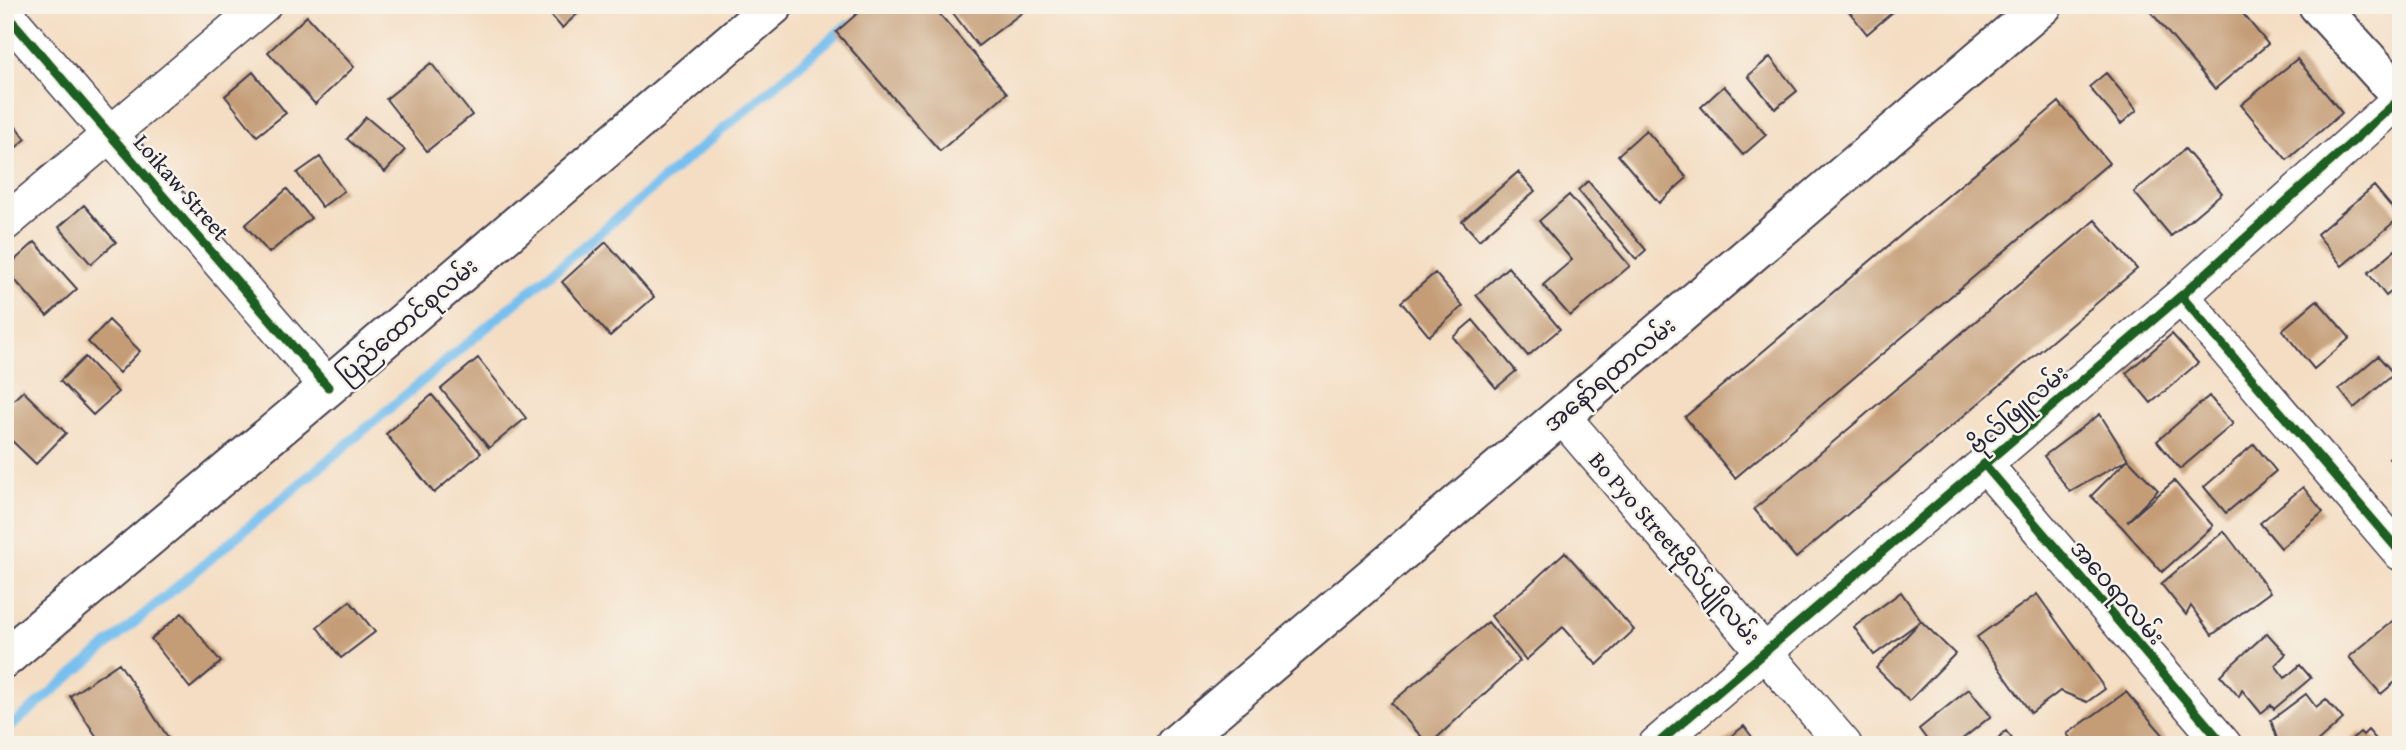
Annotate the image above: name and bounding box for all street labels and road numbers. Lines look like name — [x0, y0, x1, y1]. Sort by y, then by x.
street label: Loikaw Street — [127, 127, 237, 247]
street label: ပြည်ထောင်စုလမ်း — [329, 250, 486, 393]
street label: အနော်ရထာလမ်း — [1536, 309, 1684, 442]
street label: ဗိုလ်ဖြူလမ်း — [1961, 356, 2077, 464]
street label: Bo Pyo Streetဗိုလ်ပျိုလမ်း — [1579, 444, 1768, 654]
street label: အဝေရာလမ်း — [2061, 532, 2173, 654]

